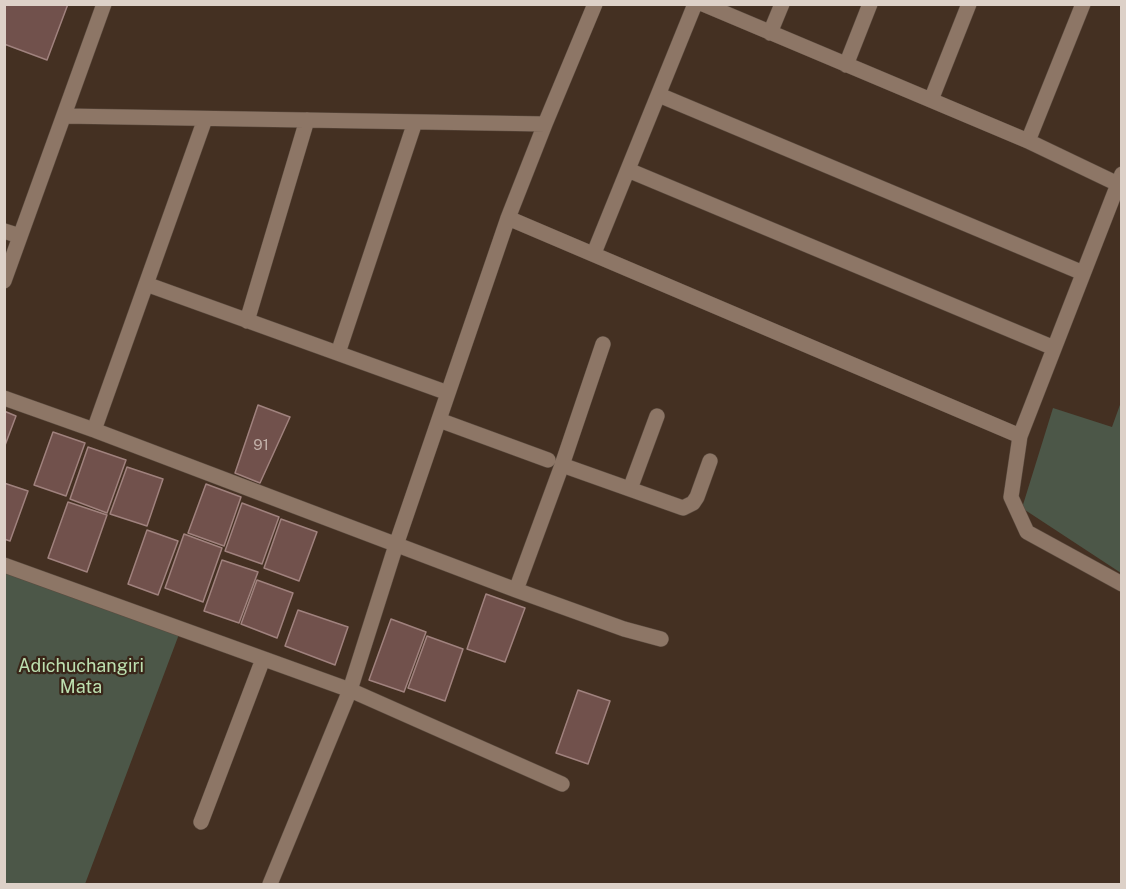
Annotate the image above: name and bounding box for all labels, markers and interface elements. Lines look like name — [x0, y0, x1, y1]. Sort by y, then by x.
house number: 91 — [253, 436, 269, 454]
park label: Adichuchangiri Mata — [18, 655, 144, 698]

